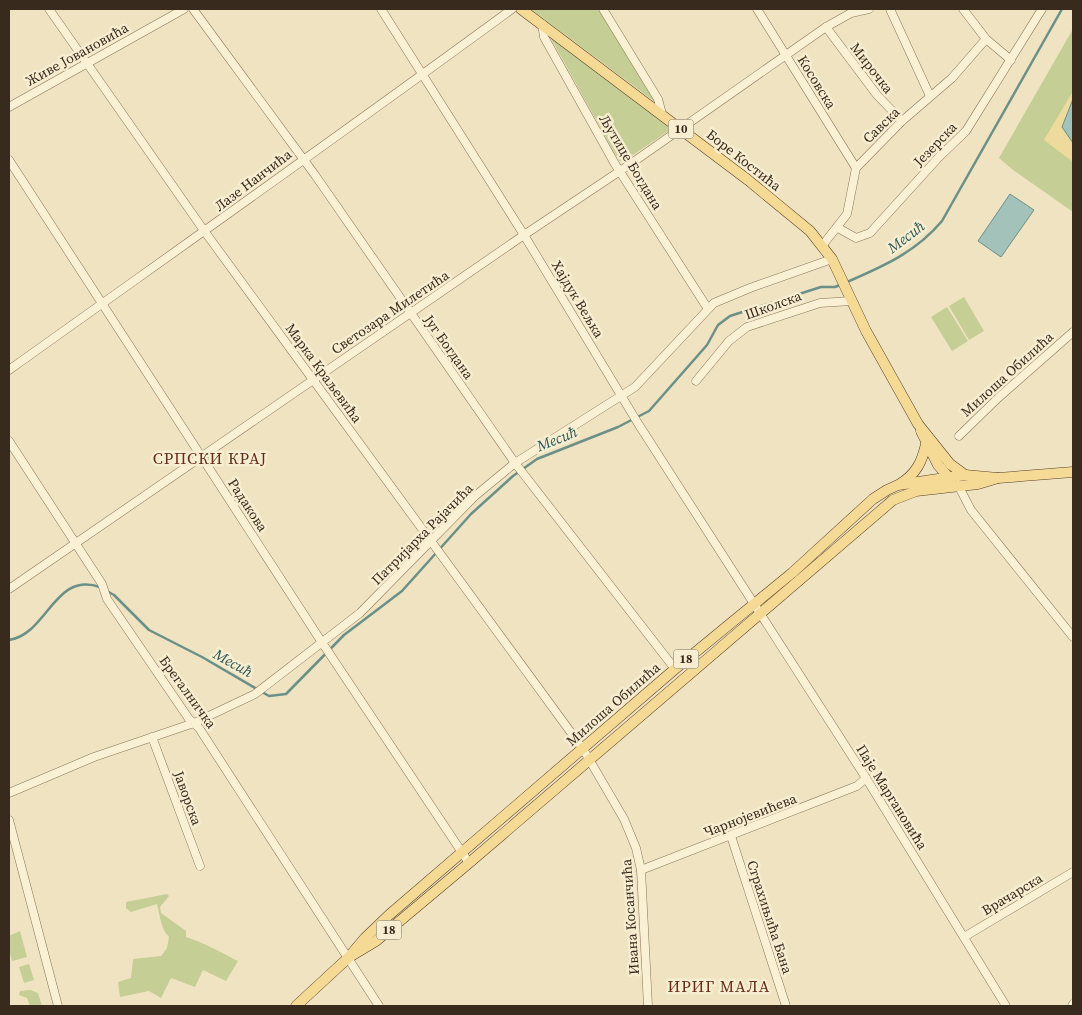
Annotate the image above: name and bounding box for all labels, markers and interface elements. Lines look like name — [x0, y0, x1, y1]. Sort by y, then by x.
street label: Живе Јовановића — [22, 17, 133, 91]
street label: Мирочка — [846, 38, 899, 98]
street label: Косовска — [793, 51, 842, 113]
street label: Савска — [858, 102, 905, 148]
street label: Љутице Богдана — [595, 110, 668, 214]
street label: Језерска — [908, 117, 962, 171]
road number: 10 — [668, 120, 694, 138]
street label: Боре Костића — [702, 124, 786, 196]
street label: Лазе Нанчића — [210, 144, 296, 216]
water label: Месић — [882, 216, 929, 258]
street label: Хајдук Вељка — [547, 257, 609, 342]
street label: Светозара Милетића — [327, 265, 454, 359]
street label: Школска — [742, 285, 805, 324]
street label: Југ Богдана — [419, 310, 479, 384]
street label: Марка Краљевића — [281, 319, 368, 428]
street label: Милоша Обилића — [956, 326, 1058, 421]
water label: Месић — [532, 421, 580, 457]
district label: СРПСКИ КРАЈ — [153, 447, 267, 469]
street label: Радакова — [223, 474, 273, 536]
street label: Патријарха Рајачића — [367, 478, 478, 589]
water label: Месић — [209, 643, 257, 682]
road number: 18 — [674, 650, 698, 669]
street label: Брегалничка — [155, 651, 222, 733]
street label: Милоша Обилића — [562, 657, 665, 750]
street label: Паје Маргановића — [851, 740, 933, 854]
street label: Јаворска — [169, 767, 207, 829]
street label: Чарнојевићева — [701, 788, 800, 842]
street label: Ивана Косанчића — [616, 857, 644, 976]
street label: Страхињића Бана — [742, 858, 798, 977]
street label: Врачарска — [978, 868, 1047, 920]
road number: 18 — [376, 920, 402, 940]
district label: ИРИГ МАЛА — [668, 975, 770, 997]

